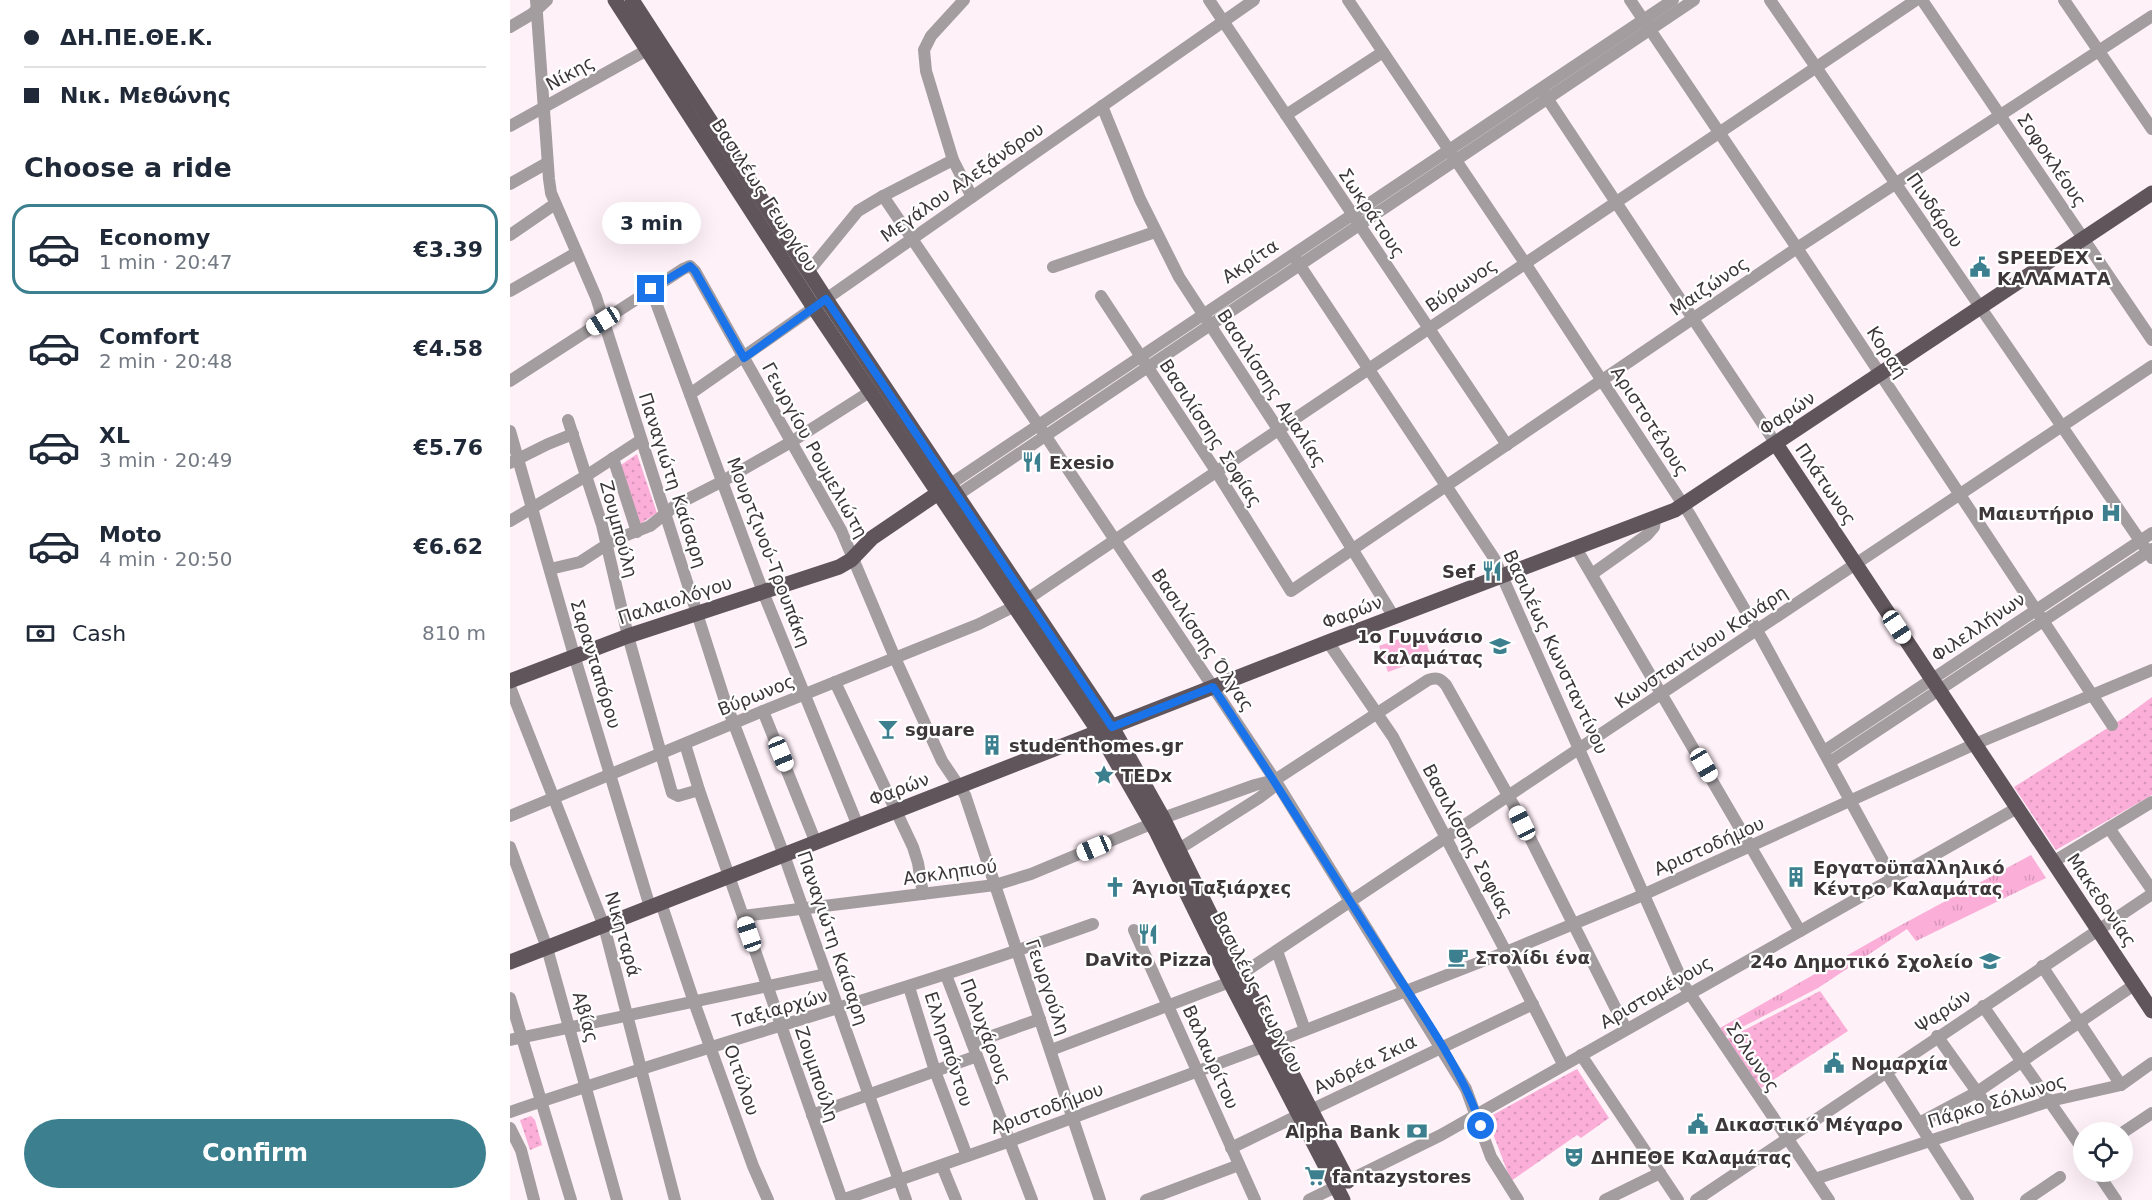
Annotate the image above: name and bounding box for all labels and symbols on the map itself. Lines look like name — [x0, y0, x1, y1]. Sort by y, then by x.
street label: Νίκης — [542, 51, 598, 95]
street label: Σοφοκλέους — [2013, 109, 2091, 211]
street label: Βασιλέως Γεωργίου — [708, 115, 822, 275]
street label: Μεγάλου Αλεξάνδρου — [876, 118, 1048, 246]
street label: Σωκράτους — [1334, 164, 1410, 262]
street label: Πινδάρου — [1902, 169, 1968, 251]
callout: 3 min — [602, 202, 700, 244]
street label: Ακρίτα — [1218, 235, 1282, 287]
place label: SPEEDEX - ΚΑΛΑΜΑΤΑ — [1997, 247, 2111, 289]
street label: Μαιζώνος — [1666, 252, 1752, 320]
street label: Βύρωνος — [1422, 254, 1500, 316]
public building icon: SPEEDEX - ΚΑΛΑΜΑΤΑ — [1968, 255, 1992, 279]
route end — [637, 275, 664, 302]
car — [583, 304, 623, 338]
street label: Βασιλίσσης Αμαλίας — [1213, 305, 1331, 471]
street label: Κοραή — [1863, 322, 1911, 382]
street label: Βασιλίσσης Σοφίας — [1155, 355, 1267, 511]
street label: Γεωργίου Ρουμελιώτη — [758, 358, 872, 542]
street label: Αριστοτέλους — [1607, 362, 1693, 480]
street label: Φαρών — [1755, 387, 1819, 439]
street label: Παναγιώτη Καίσαρη — [635, 390, 711, 570]
street label: Πλάτωνος — [1791, 439, 1861, 529]
restaurant icon: Exesio — [1020, 450, 1044, 474]
place label: Exesio — [1049, 452, 1114, 473]
street label: Μουρτζινού-Τρουπάκη — [723, 454, 815, 650]
street label: Ζουμπούλη — [596, 478, 642, 580]
hospital icon: Μαιευτήριο — [2099, 501, 2123, 525]
place label: Μαιευτήριο — [1978, 503, 2094, 524]
street label: Βασιλέως Κωνσταντίνου — [1499, 547, 1613, 757]
restaurant icon: Sef — [1480, 559, 1504, 583]
place label: Sef — [1442, 561, 1475, 582]
street label: Βασιλίσσης Όλγας — [1148, 565, 1258, 715]
street label: Παλαιολόγου — [615, 572, 735, 628]
street label: Κωνσταντίνου Κανάρη — [1611, 581, 1791, 713]
street label: Φιλελλήνων — [1927, 588, 2029, 666]
street label: Φαρών — [1319, 591, 1385, 633]
street label: Σαρανταπόρου — [566, 597, 626, 731]
car — [1879, 607, 1915, 647]
place label: 1ο Γυμνάσιο Καλαμάτας — [1357, 626, 1483, 668]
school or university icon: 1ο Γυμνάσιο Καλαμάτας — [1488, 634, 1512, 658]
street label: Βύρωνος — [715, 670, 797, 720]
bar icon: sguare — [876, 717, 900, 741]
place label: sguare — [905, 719, 975, 740]
building icon: studenthomes.gr — [980, 733, 1004, 757]
car — [766, 734, 796, 774]
place label: studenthomes.gr — [1009, 735, 1183, 756]
car — [1687, 745, 1721, 785]
street label: Βασιλίσσης Σοφίας — [1418, 760, 1518, 922]
place icon: TEDx — [1092, 763, 1116, 787]
place label: TEDx — [1121, 765, 1173, 786]
street label: Φαρών — [866, 768, 932, 810]
car — [1506, 803, 1538, 843]
street label: Αριστοδήμου — [1651, 812, 1767, 880]
car — [1074, 833, 1114, 863]
street label: Παναγιώτη Καίσαρη — [793, 848, 873, 1028]
street label: Μακεδονίας — [2063, 849, 2141, 951]
street label: Ασκληπιού — [902, 855, 998, 889]
place label: Εργατοϋπαλληλικό Κέντρο Καλαμάτας — [1813, 857, 2005, 899]
building icon: Εργατοϋπαλληλικό Κέντρο Καλαμάτας — [1784, 865, 1808, 889]
church icon: Άγιοι Ταξιάρχες — [1103, 875, 1127, 899]
place label: Άγιοι Ταξιάρχες — [1132, 877, 1291, 898]
street label: Νικηταρά — [601, 889, 645, 979]
street label: Βασιλέως Γεωργίου — [1208, 908, 1308, 1076]
car — [735, 914, 763, 954]
restaurant icon: DaVito Pizza — [1136, 922, 1160, 946]
street label: Γεωργούλη — [1022, 936, 1074, 1038]
cafe icon: Στολίδι ένα — [1446, 945, 1470, 969]
place label: Στολίδι ένα — [1475, 947, 1590, 968]
place label: DaVito Pizza — [1085, 949, 1211, 970]
school or university icon: 24ο Δημοτικό Σχολείο — [1978, 949, 2002, 973]
street label: Αριστομένους — [1596, 951, 1716, 1033]
place label: 24ο Δημοτικό Σχολείο — [1750, 951, 1973, 972]
street label: Πολυχάρους — [956, 975, 1016, 1087]
street label: Ταξιαρχών — [729, 984, 830, 1032]
street label: Ψαρών — [1911, 985, 1975, 1037]
street label: Αβίας — [569, 989, 603, 1045]
street label: Ελλησπόντου — [921, 989, 977, 1109]
street label: Βαλαωρίτου — [1179, 1002, 1243, 1112]
street label: Σόλωνος — [1722, 1018, 1784, 1096]
street label: Ζουμπούλη — [791, 1024, 843, 1124]
street label: Ανδρέα Σκια — [1310, 1030, 1420, 1098]
street label: Οιτύλου — [720, 1042, 764, 1118]
public building icon: Νομαρχία — [1822, 1051, 1846, 1075]
place label: Νομαρχία — [1851, 1053, 1948, 1074]
street label: Πάρκο Σόλωνος — [1925, 1070, 2069, 1132]
street label: Αριστοδήμου — [988, 1078, 1106, 1138]
route start — [1467, 1112, 1494, 1139]
public building icon: Δικαστικό Μέγαρο — [1686, 1112, 1710, 1136]
place label: Δικαστικό Μέγαρο — [1715, 1114, 1903, 1135]
bank icon: Alpha Bank — [1405, 1119, 1429, 1143]
place label: Alpha Bank — [1285, 1121, 1401, 1142]
theatre icon: ΔΗΠΕΘΕ Καλαμάτας — [1562, 1145, 1586, 1169]
place label: ΔΗΠΕΘΕ Καλαμάτας — [1591, 1147, 1791, 1168]
supermarket icon: fantazystores — [1303, 1164, 1327, 1188]
place label: fantazystores — [1332, 1166, 1471, 1187]

